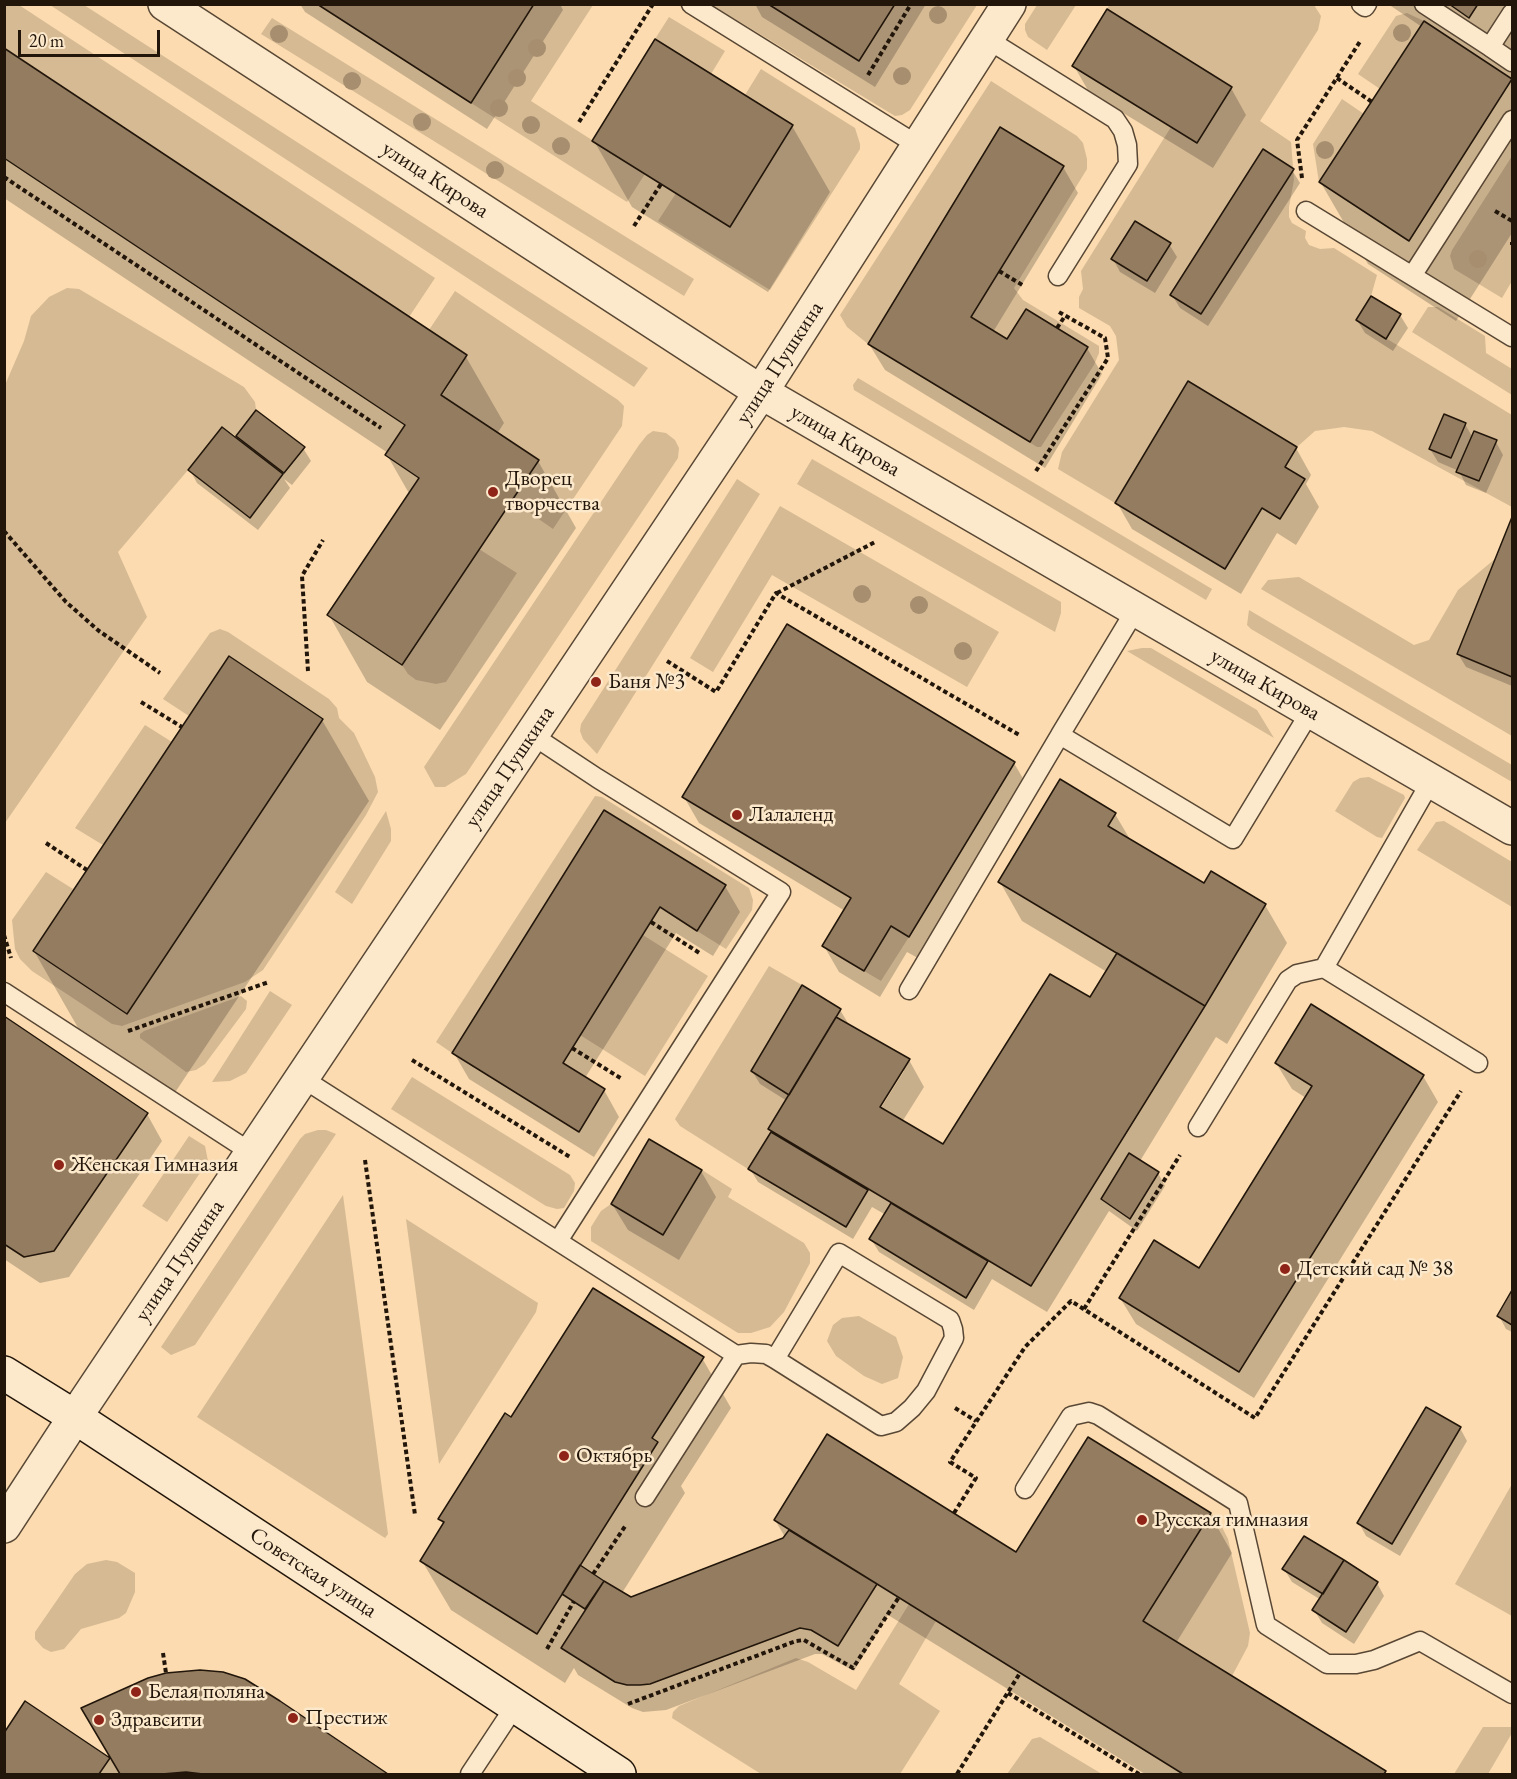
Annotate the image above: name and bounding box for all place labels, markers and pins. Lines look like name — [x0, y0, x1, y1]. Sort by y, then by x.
place label: Дворец творчества — [505, 466, 600, 518]
marker: Дворец творчества — [486, 485, 500, 499]
place label: Баня №3 — [608, 669, 685, 695]
marker: Баня №3 — [589, 675, 603, 689]
place label: Лалаленд — [749, 802, 833, 828]
marker: Лалаленд — [730, 808, 744, 822]
place label: Женская Гимназия — [71, 1152, 238, 1178]
marker: Женская Гимназия — [52, 1158, 66, 1172]
place label: Детский сад № 38 — [1297, 1256, 1453, 1282]
marker: Детский сад № 38 — [1278, 1262, 1292, 1276]
place label: Октябрь — [576, 1443, 652, 1469]
marker: Октябрь — [557, 1449, 571, 1463]
place label: Русская гимназия — [1154, 1507, 1309, 1533]
marker: Русская гимназия — [1135, 1513, 1149, 1527]
place label: Белая поляна — [148, 1679, 265, 1705]
marker: Белая поляна — [129, 1685, 143, 1699]
place label: Престиж — [305, 1705, 388, 1731]
place label: Здравсити — [111, 1707, 202, 1733]
marker: Престиж — [286, 1711, 300, 1725]
marker: Здравсити — [92, 1713, 106, 1727]

